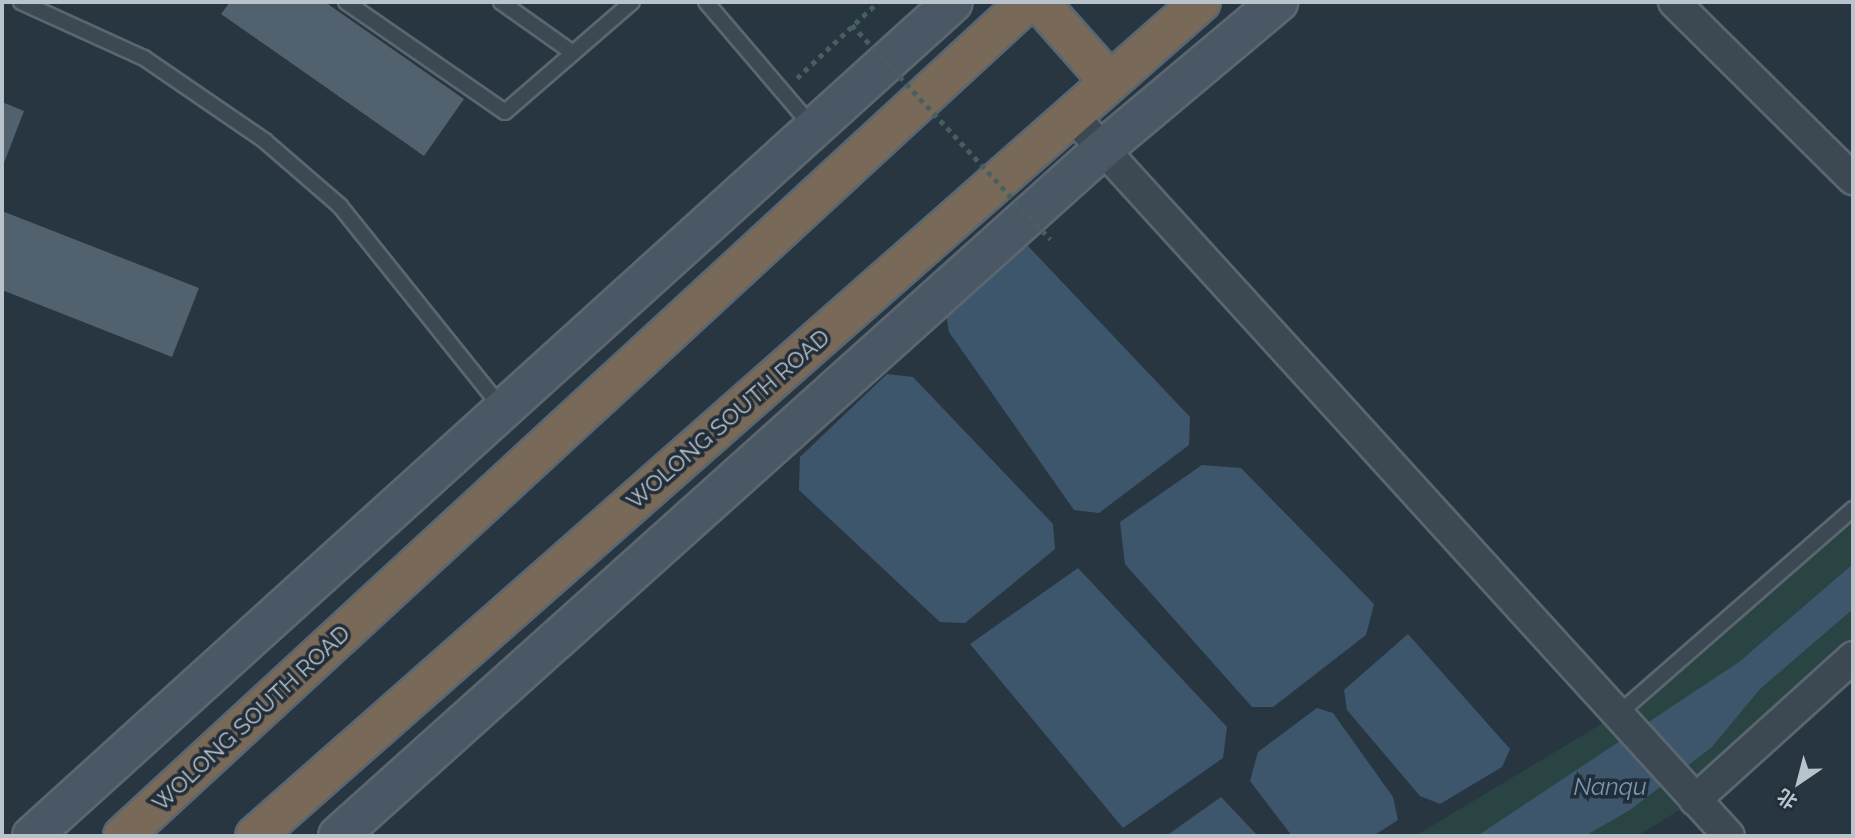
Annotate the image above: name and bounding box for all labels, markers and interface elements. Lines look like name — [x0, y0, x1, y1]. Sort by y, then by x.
street label: WOLONG SOUTH ROAD — [621, 323, 835, 515]
street label: WOLONG SOUTH ROAD — [147, 619, 355, 817]
north arrow — [1764, 747, 1834, 817]
water label: Nanqu — [1573, 773, 1647, 801]
text: 北 — [1773, 785, 1801, 814]

